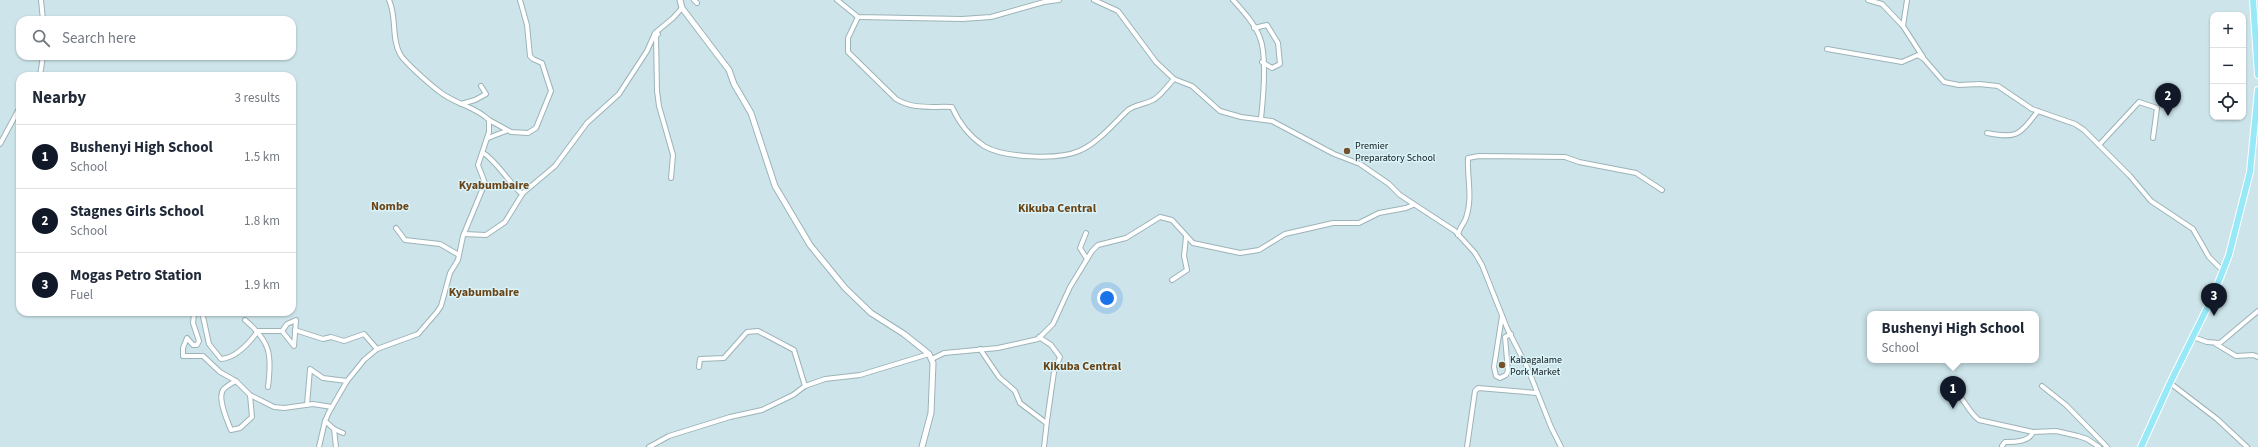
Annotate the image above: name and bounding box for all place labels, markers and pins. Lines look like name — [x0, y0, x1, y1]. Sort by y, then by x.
pin: 2 — [2155, 83, 2181, 116]
place label: Premier Preparatory School — [1355, 139, 1436, 165]
marker: Premier Preparatory School — [1342, 146, 1352, 156]
pin: 3 — [2201, 283, 2227, 316]
place label: Kabagalame Pork Market — [1510, 353, 1562, 379]
marker: Kabagalame Pork Market — [1497, 360, 1507, 370]
pin: 1 — [1940, 376, 1966, 409]

